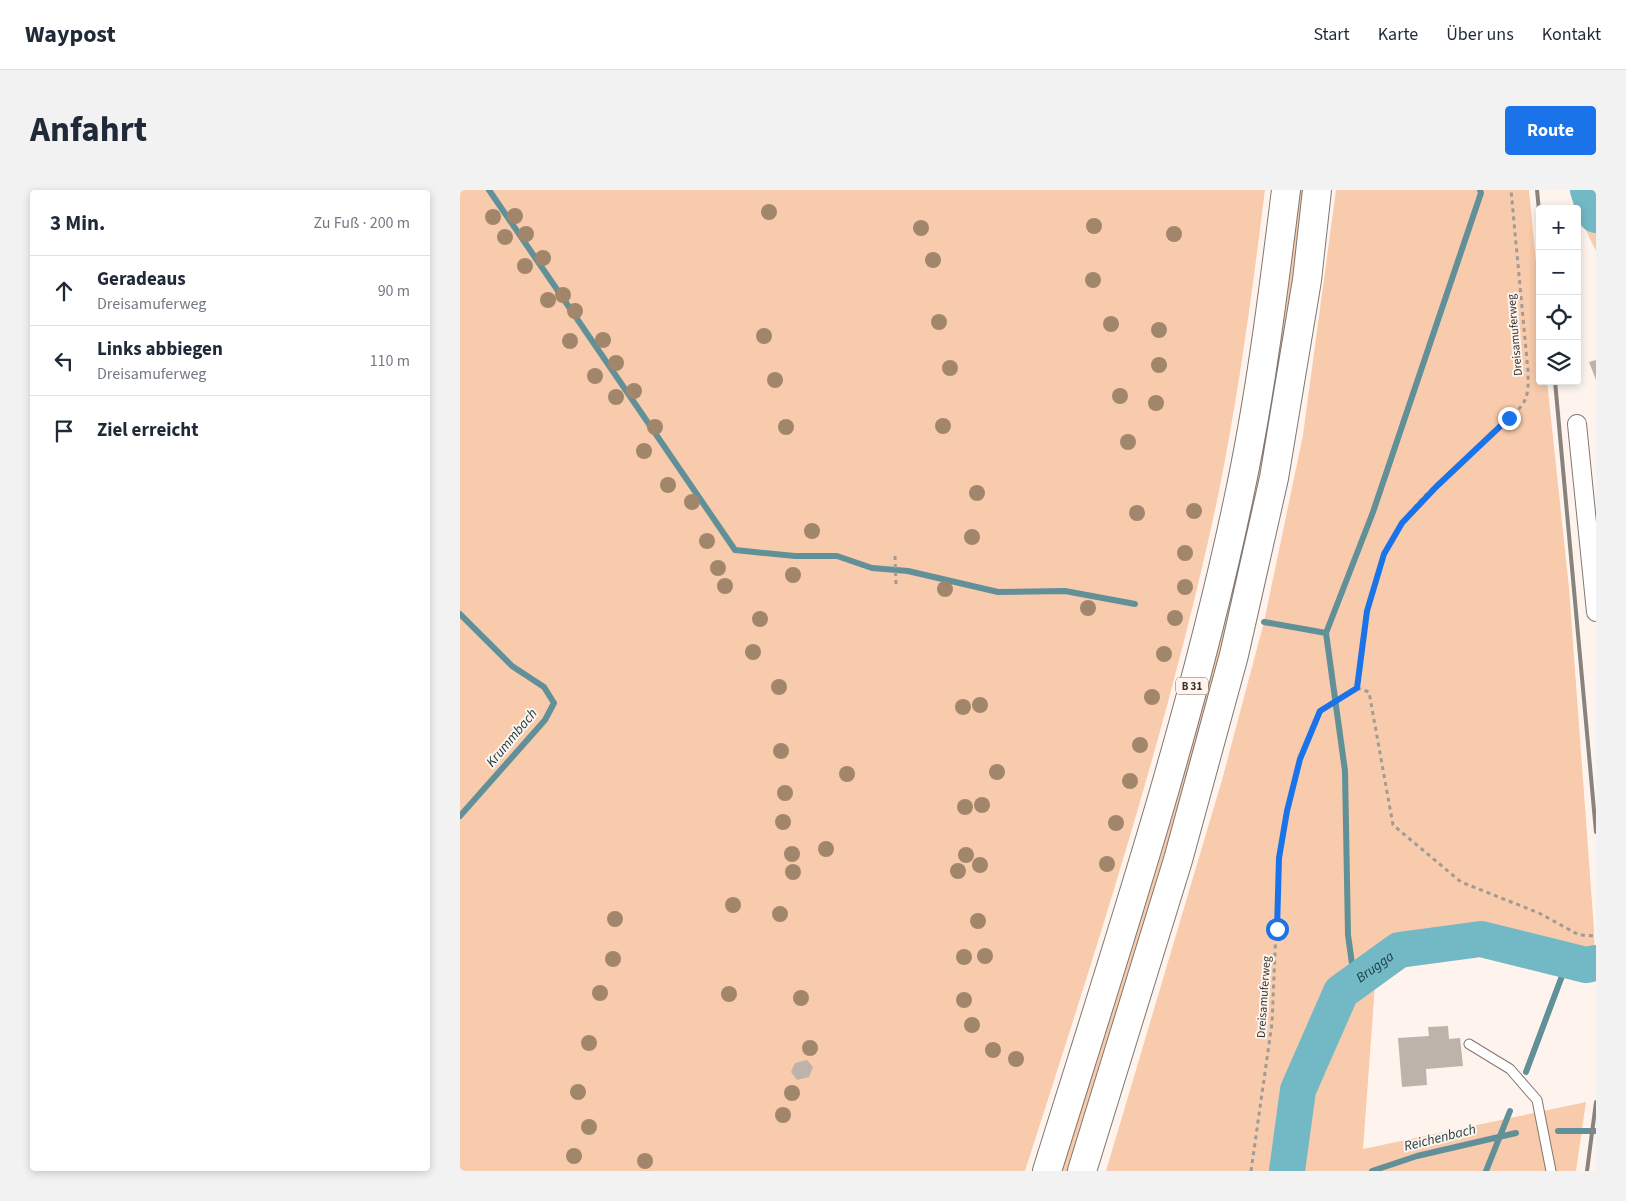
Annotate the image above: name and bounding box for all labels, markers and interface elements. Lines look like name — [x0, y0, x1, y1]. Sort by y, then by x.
text: Waypost — [25, 17, 116, 52]
text: Start — [1313, 22, 1350, 47]
text: Karte — [1378, 22, 1418, 47]
text: Über uns — [1446, 22, 1514, 47]
text: Kontakt — [1542, 22, 1601, 47]
text: Anfahrt — [30, 105, 147, 155]
button: Route — [1505, 106, 1596, 155]
map controls — [1536, 205, 1581, 385]
button: + — [1536, 205, 1581, 250]
text: 3 Min. — [50, 208, 105, 238]
text: Zu Fuß · 200 m — [314, 212, 410, 234]
button: − — [1536, 250, 1581, 295]
text: Geradeaus — [97, 266, 186, 293]
icon: ahead — [50, 277, 78, 305]
text: 90 m — [378, 280, 410, 302]
text: Dreisamuferweg — [97, 293, 206, 315]
street label: Dreisamuferweg — [1503, 293, 1527, 377]
button: locate — [1536, 295, 1581, 340]
text: Links abbiegen — [97, 336, 223, 363]
button: layers — [1536, 340, 1581, 385]
icon: left — [50, 347, 78, 375]
text: 110 m — [370, 350, 410, 372]
text: Dreisamuferweg — [97, 363, 206, 385]
route end — [1498, 407, 1521, 430]
icon: arrive — [50, 417, 78, 445]
text: Ziel erreicht — [97, 417, 198, 444]
road number: B 31 — [1176, 678, 1208, 694]
water label: Krummbach — [482, 705, 542, 771]
route start — [1266, 918, 1289, 941]
water label: Brugga — [1352, 946, 1399, 988]
street label: Dreisamuferweg — [1253, 955, 1275, 1039]
water label: Reichenbach — [1402, 1119, 1478, 1157]

